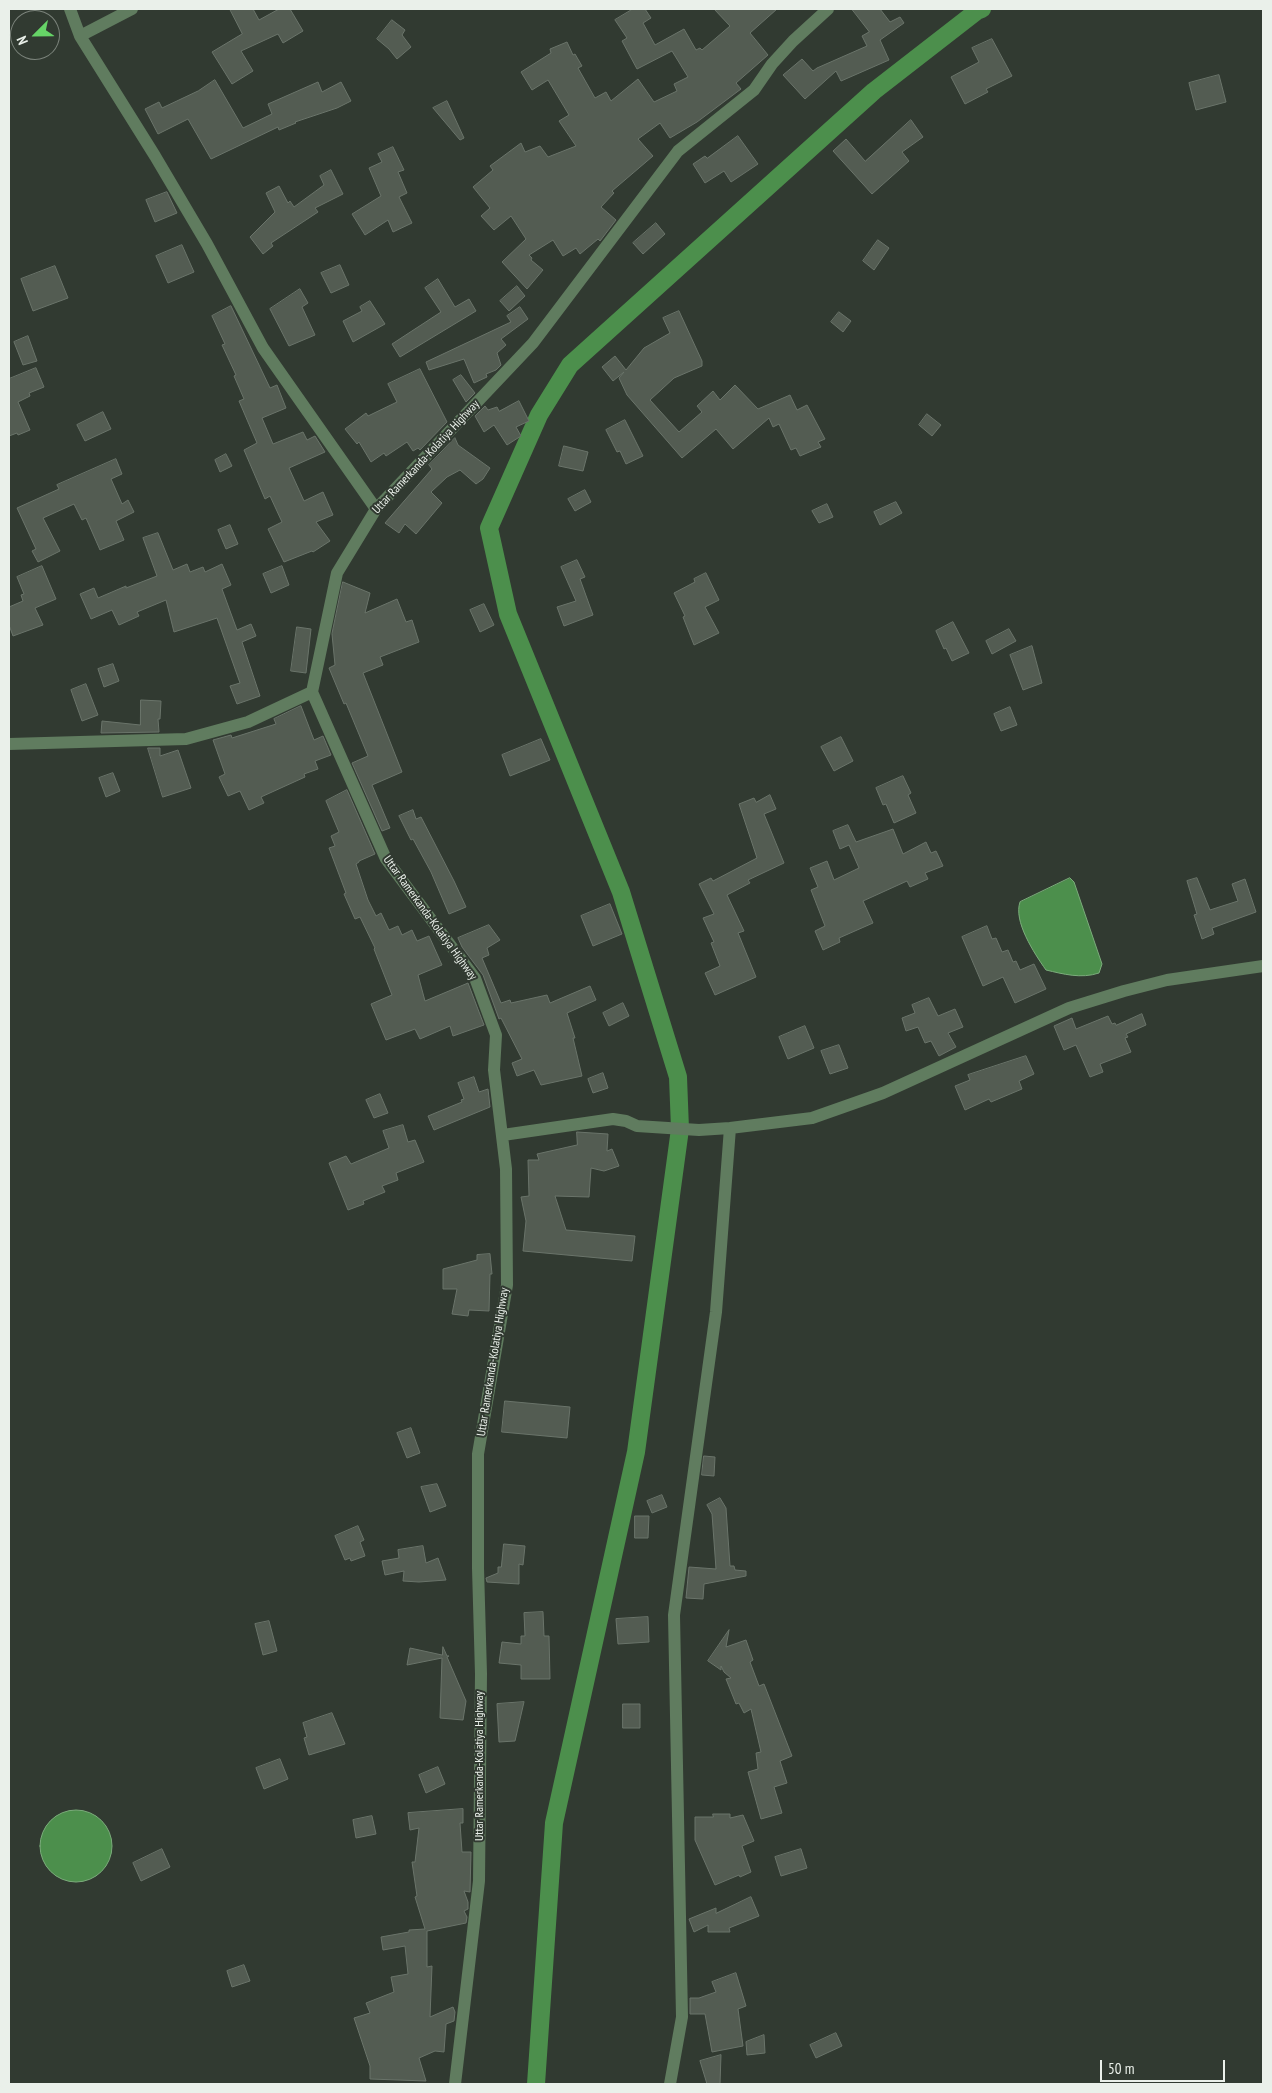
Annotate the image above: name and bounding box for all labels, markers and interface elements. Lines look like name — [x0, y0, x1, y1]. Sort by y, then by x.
north arrow — [10, 10, 60, 60]
text: N — [12, 33, 32, 47]
street label: Uttar Ramerkanda-Kolatiya Highway — [370, 397, 482, 517]
street label: Uttar Ramerkanda-Kolatiya Highway — [380, 853, 480, 983]
street label: Uttar Ramerkanda-Kolatiya Highway — [474, 1287, 512, 1437]
street label: Uttar Ramerkanda-Kolatiya Highway — [473, 1691, 487, 1841]
scale bar — [1102, 2050, 1227, 2082]
text: 50 m — [1108, 2059, 1134, 2078]

